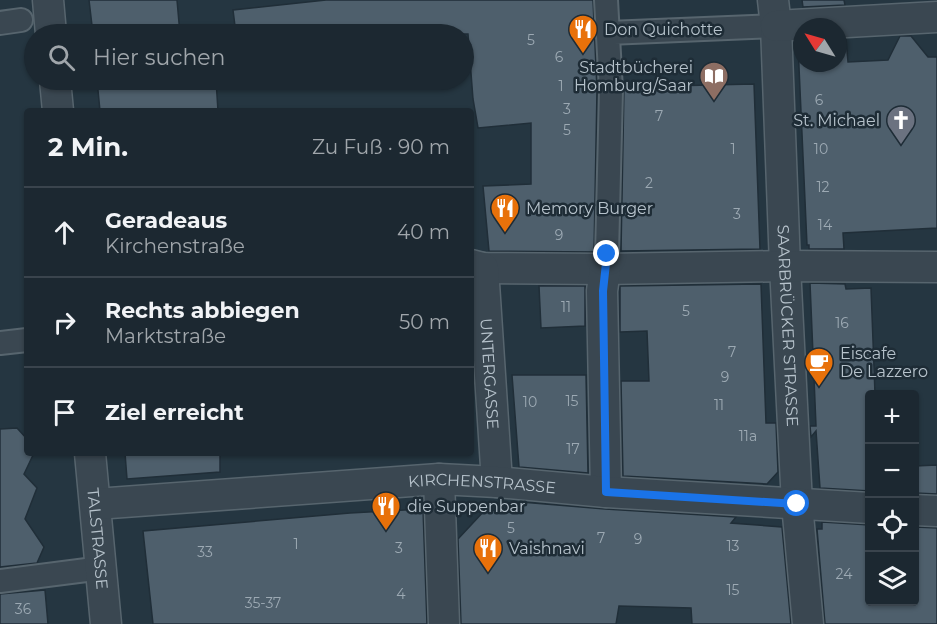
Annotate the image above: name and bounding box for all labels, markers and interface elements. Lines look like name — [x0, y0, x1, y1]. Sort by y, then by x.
restaurant icon: Don Quichotte — [567, 13, 599, 55]
north arrow — [793, 18, 847, 72]
place label: Don Quichotte — [604, 20, 723, 39]
search box — [24, 24, 474, 90]
house number: 5 — [527, 31, 535, 49]
icon: search — [45, 41, 78, 74]
text: Hier suchen — [93, 44, 225, 71]
house number: 6 — [555, 48, 564, 66]
place label: Stadtbücherei Homburg/Saar — [574, 58, 693, 95]
library icon: Stadtbücherei Homburg/Saar — [698, 60, 730, 102]
house number: 1 — [558, 77, 564, 95]
house number: 6 — [815, 91, 824, 109]
house number: 3 — [563, 100, 571, 118]
church icon: St. Michael — [885, 104, 917, 146]
house number: 7 — [655, 107, 663, 125]
place label: St. Michael — [793, 111, 880, 130]
house number: 5 — [563, 121, 571, 139]
text: 2 Min. — [48, 131, 128, 163]
text: Zu Fuß · 90 m — [312, 135, 450, 159]
house number: 1 — [730, 140, 736, 158]
house number: 10 — [814, 140, 828, 158]
house number: 2 — [645, 174, 653, 192]
house number: 12 — [816, 178, 830, 196]
restaurant icon: Memory Burger — [489, 192, 521, 234]
place label: Memory Burger — [526, 199, 653, 218]
house number: 3 — [733, 205, 741, 223]
text: Geradeaus — [105, 207, 227, 234]
icon: ahead — [48, 216, 81, 249]
house number: 14 — [818, 216, 833, 234]
text: 40 m — [397, 220, 450, 244]
street label: SAARBRÜCKER STRASSE — [773, 224, 802, 427]
house number: 9 — [555, 226, 563, 244]
text: Kirchenstraße — [105, 234, 245, 258]
route end — [593, 240, 619, 266]
text: Rechts abbiegen — [105, 297, 300, 324]
house number: 11 — [561, 298, 571, 316]
house number: 5 — [682, 302, 690, 320]
icon: right — [48, 306, 81, 339]
text: 50 m — [399, 310, 450, 334]
house number: 16 — [835, 314, 849, 332]
street label: UNTERGASSE — [476, 318, 503, 430]
text: Marktstraße — [105, 324, 226, 348]
house number: 7 — [728, 343, 736, 361]
place label: Eiscafe De Lazzero — [840, 344, 928, 381]
cafe icon: Eiscafe De Lazzero — [803, 346, 835, 388]
house number: 9 — [721, 368, 729, 386]
map controls — [865, 390, 919, 606]
button: + — [865, 390, 919, 444]
house number: 15 — [566, 392, 579, 410]
house number: 10 — [523, 393, 537, 411]
icon: arrive — [48, 396, 81, 429]
house number: 11 — [714, 396, 724, 414]
text: Ziel erreicht — [105, 399, 244, 426]
house number: 11a — [739, 427, 757, 445]
house number: 17 — [566, 440, 580, 458]
button: − — [865, 444, 919, 498]
street label: KIRCHENSTRASSE — [407, 470, 557, 497]
street label: TALSTRASSE — [83, 487, 112, 590]
restaurant icon: die Suppenbar — [370, 490, 402, 532]
route start — [783, 490, 809, 516]
place label: die Suppenbar — [407, 497, 525, 516]
button: locate — [865, 498, 919, 552]
house number: 5 — [507, 519, 515, 537]
house number: 7 — [597, 529, 605, 547]
house number: 9 — [634, 530, 642, 548]
restaurant icon: Vaishnavi — [472, 532, 504, 574]
house number: 1 — [293, 535, 299, 553]
house number: 13 — [727, 537, 740, 555]
house number: 3 — [395, 539, 403, 557]
place label: Vaishnavi — [509, 539, 585, 558]
house number: 33 — [197, 543, 213, 561]
button: layers — [865, 552, 919, 606]
house number: 24 — [836, 565, 853, 583]
house number: 15 — [727, 581, 740, 599]
house number: 4 — [396, 585, 406, 603]
house number: 35-37 — [245, 594, 281, 612]
house number: 36 — [15, 600, 32, 618]

